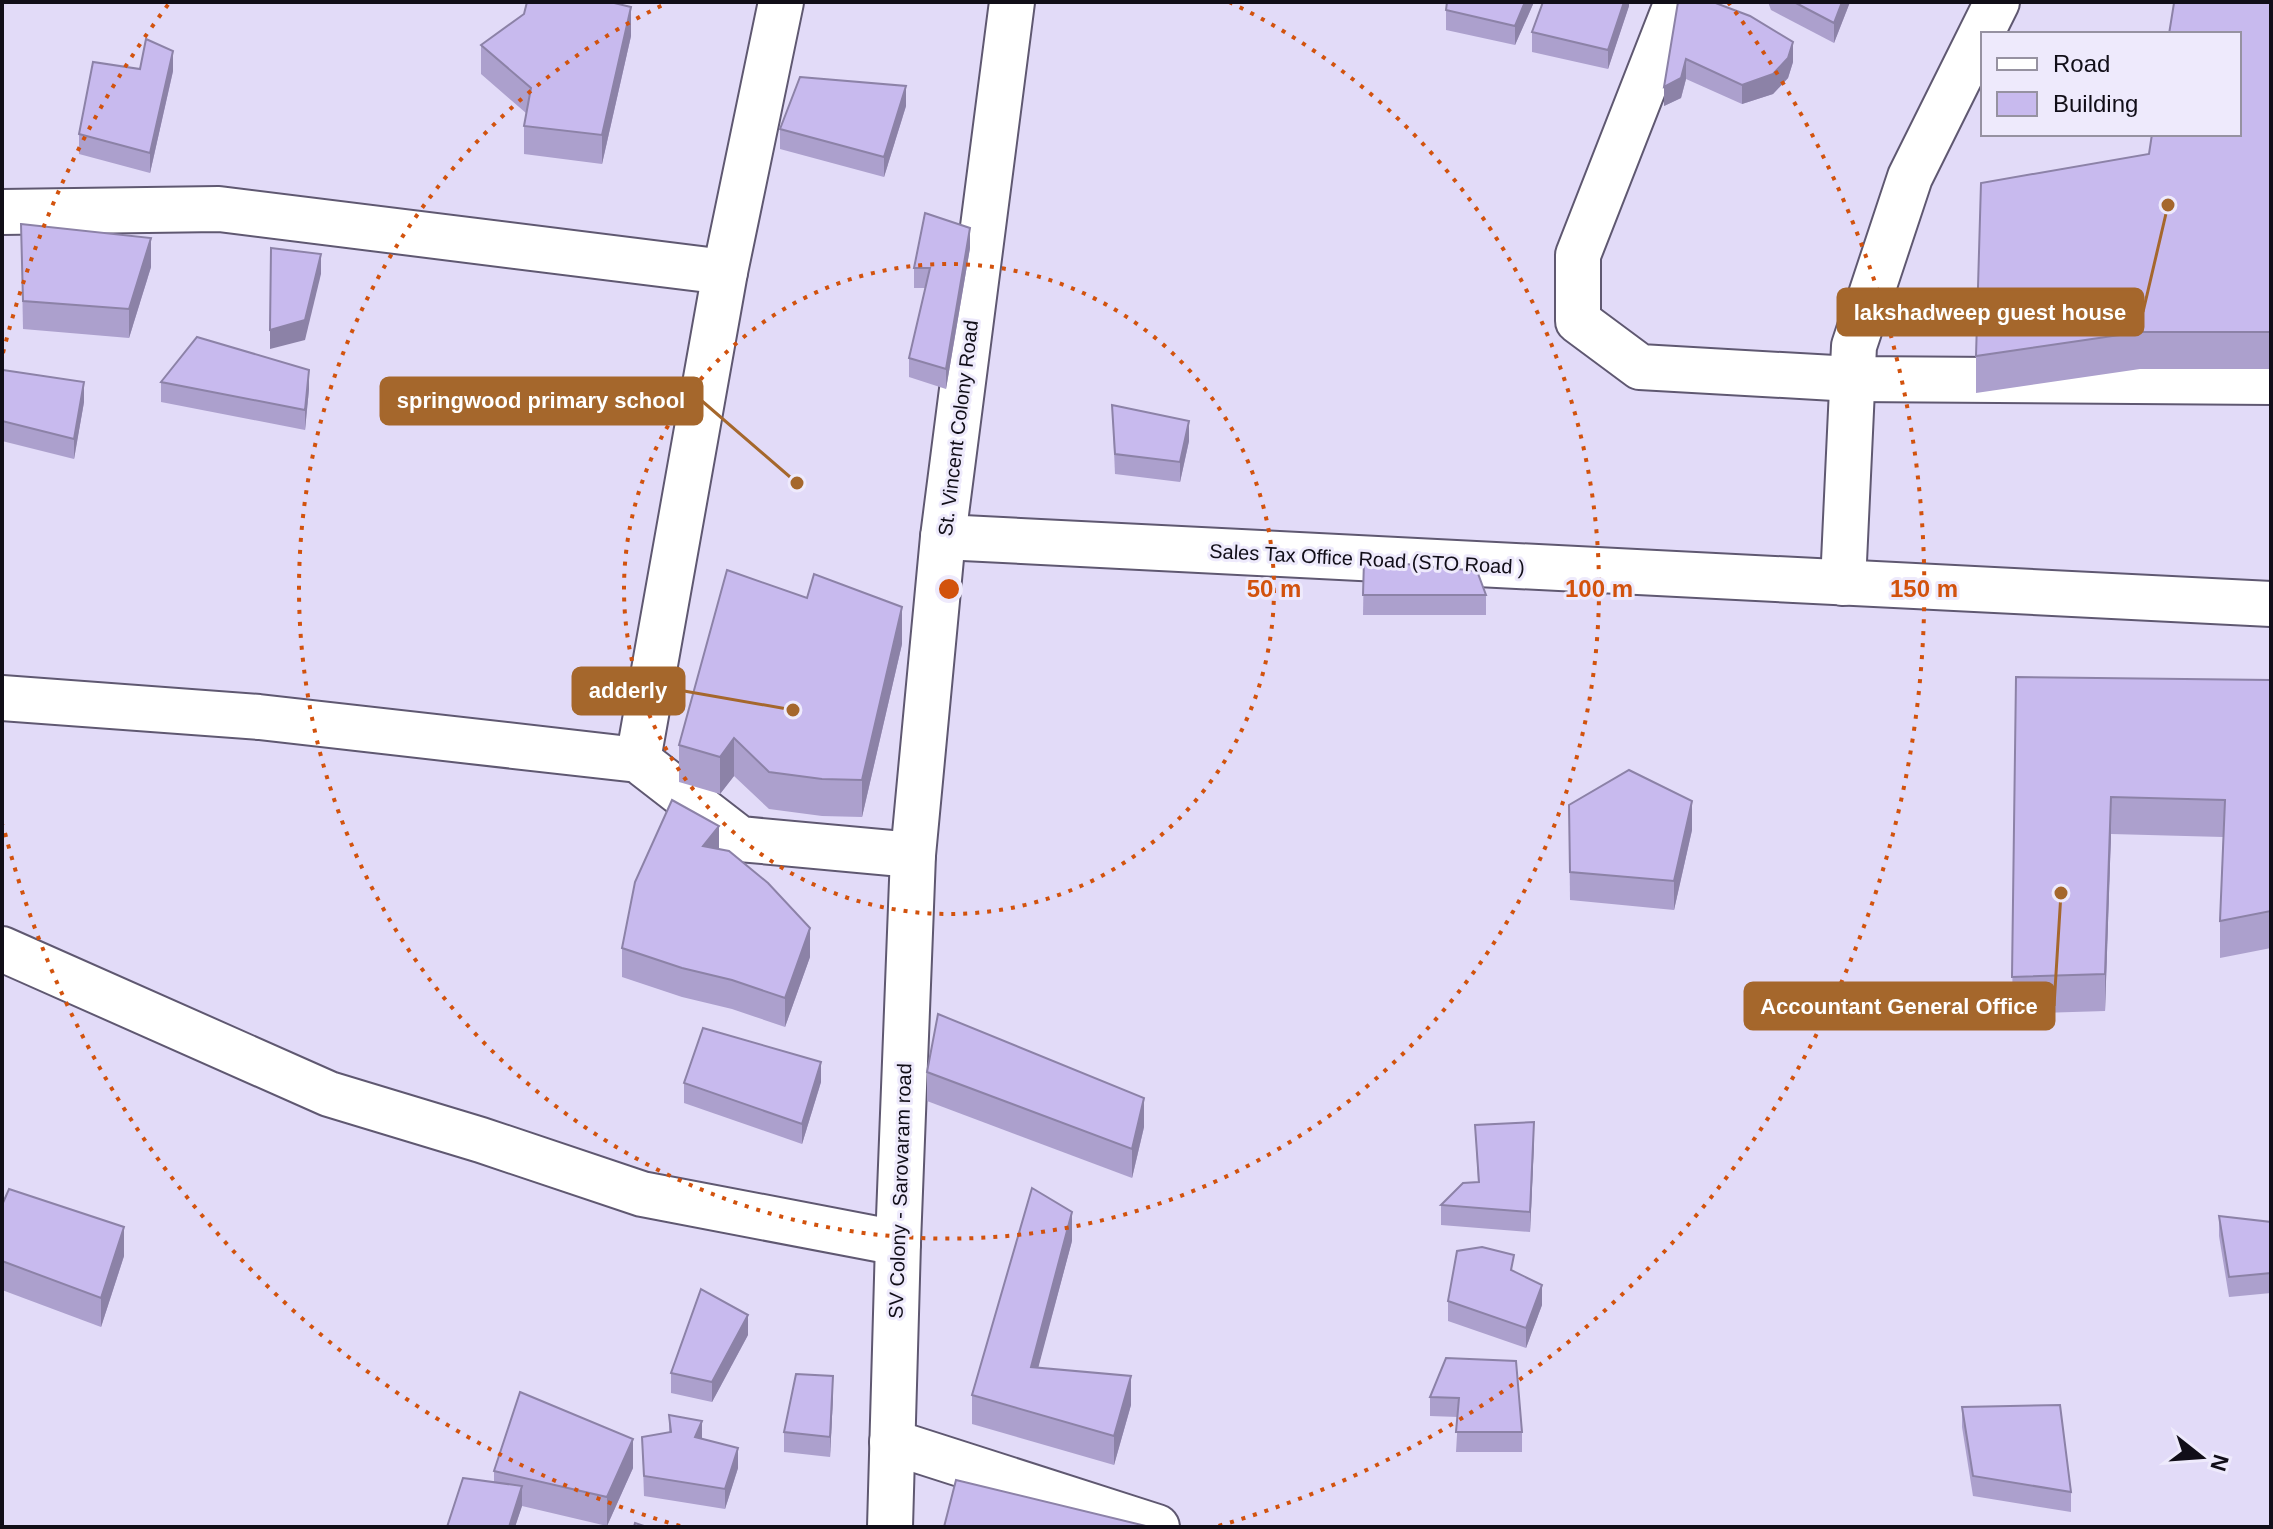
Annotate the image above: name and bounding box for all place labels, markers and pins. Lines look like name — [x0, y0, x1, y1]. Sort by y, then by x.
callout: lakshadweep guest house — [1838, 289, 2143, 335]
callout: springwood primary school — [381, 378, 702, 424]
centre of rings — [935, 575, 963, 603]
callout: adderly — [573, 668, 684, 714]
callout: Accountant General Office — [1745, 983, 2054, 1029]

